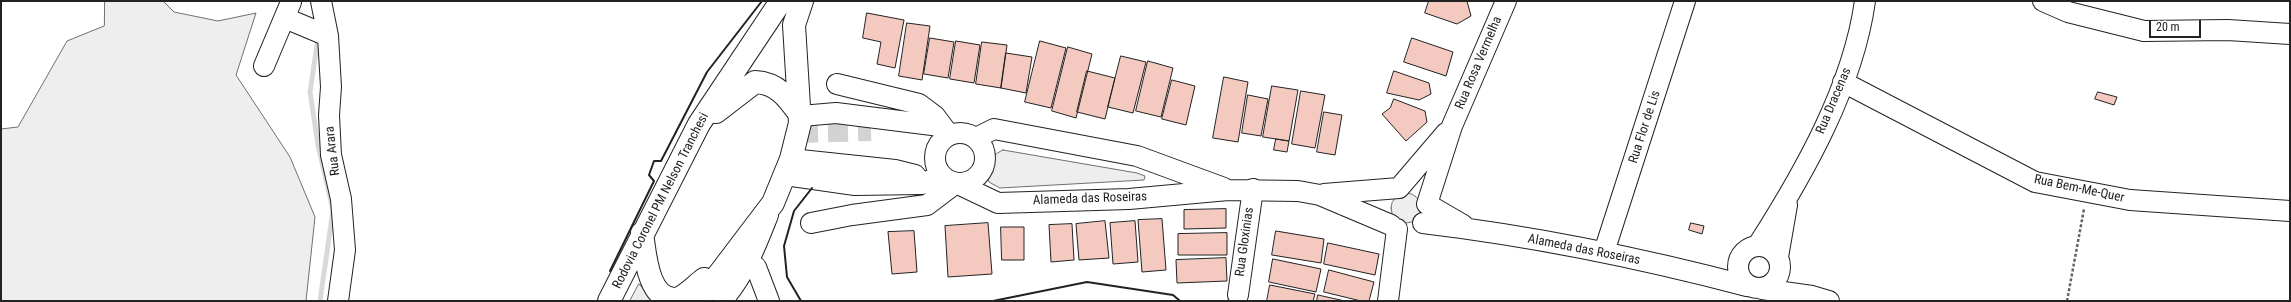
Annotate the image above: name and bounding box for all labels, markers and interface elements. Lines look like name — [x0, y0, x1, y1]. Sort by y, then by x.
scale bar — [2151, 12, 2203, 38]
street label: Rua Rosa Vermelha — [1452, 14, 1506, 112]
text: 20 m — [2156, 20, 2180, 34]
street label: Rua Dracenas — [1813, 66, 1855, 136]
street label: Rua Flor de Lis — [1626, 89, 1664, 165]
street label: Rodovia Coronel PM Nelson Tranchesi — [610, 110, 712, 292]
street label: Rua Arara — [322, 125, 344, 177]
street label: Rua Bem-Me-Quer — [2032, 172, 2126, 206]
street label: Alameda das Roseiras — [1033, 189, 1147, 209]
street label: Rua Gloxinias — [1232, 206, 1258, 278]
street label: Alameda das Roseiras — [1526, 231, 1642, 269]

